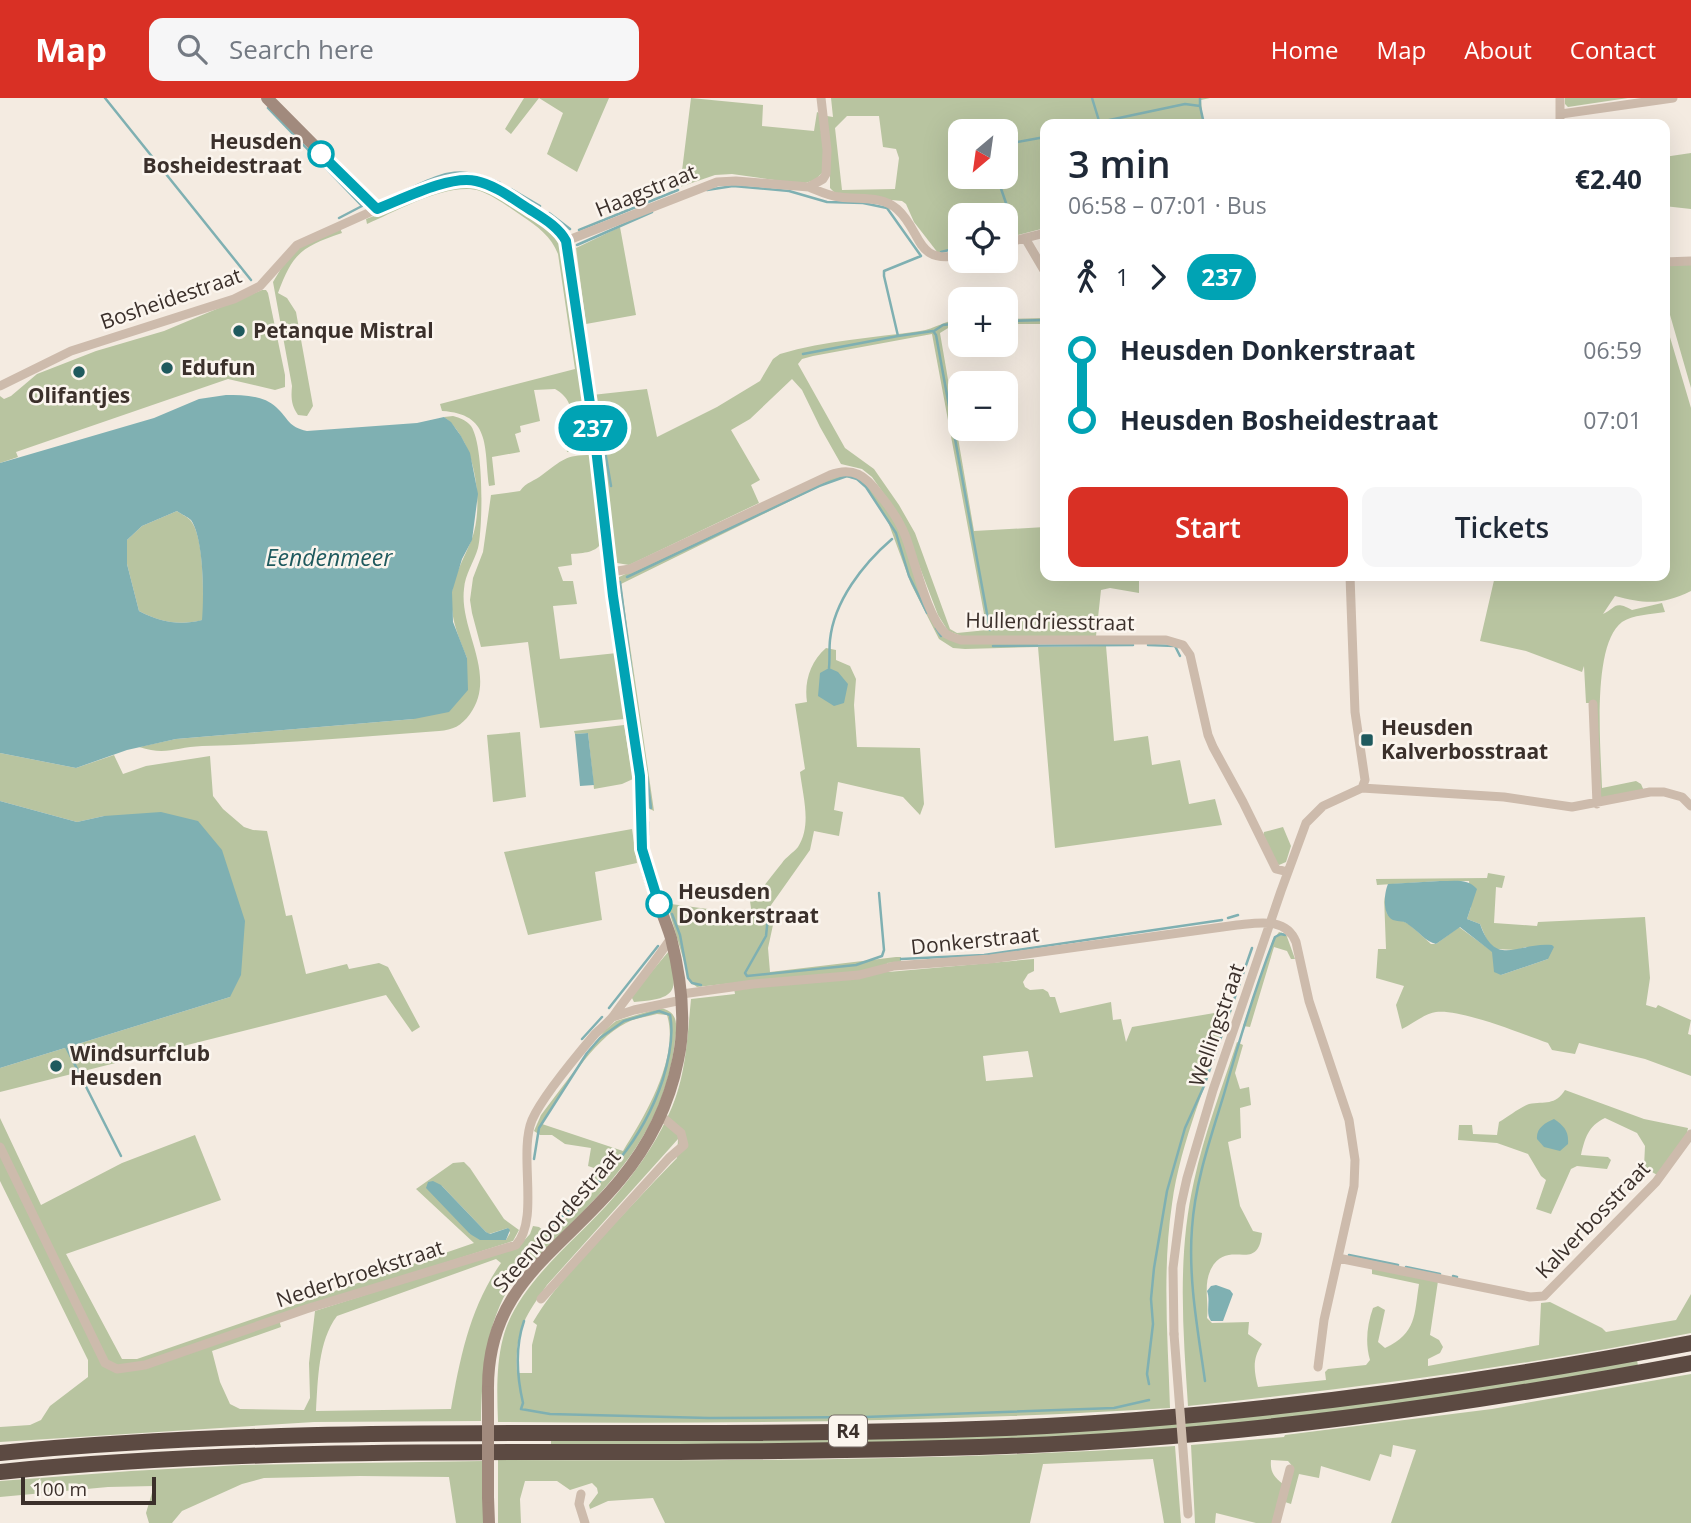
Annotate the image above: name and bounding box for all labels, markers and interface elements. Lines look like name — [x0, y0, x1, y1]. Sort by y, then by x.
search box — [149, 18, 639, 81]
text: Map — [35, 27, 107, 72]
icon: search — [173, 30, 211, 68]
text: Search here — [229, 31, 374, 67]
text: Home — [1271, 33, 1339, 66]
text: Map — [1377, 33, 1426, 66]
text: About — [1464, 33, 1532, 66]
text: Contact — [1570, 33, 1656, 66]
north arrow — [948, 119, 1018, 189]
map controls — [948, 119, 1018, 441]
place label: Heusden Bosheidestraat — [143, 127, 302, 179]
text: 3 min — [1068, 137, 1171, 189]
marker: Heusden Bosheidestraat — [308, 141, 334, 167]
street label: Haagstraat — [591, 157, 701, 223]
text: €2.40 — [1575, 161, 1642, 197]
text: 06:58 – 07:01 · Bus — [1068, 189, 1267, 221]
button: locate — [948, 203, 1018, 273]
icon: walk — [1068, 258, 1106, 296]
icon: forward — [1139, 258, 1177, 296]
text: 237 — [1201, 260, 1242, 293]
street label: Bosheidestraat — [96, 261, 245, 335]
text: 1 — [1116, 261, 1129, 293]
button: + — [948, 287, 1018, 357]
place label: Petanque Mistral — [253, 316, 434, 344]
marker: Petanque Mistral — [231, 323, 247, 339]
text: Heusden Donkerstraat — [1120, 332, 1415, 368]
text: 06:59 — [1583, 334, 1642, 366]
place label: Edufun — [181, 353, 256, 381]
marker: Edufun — [159, 360, 175, 376]
marker: Olifantjes — [71, 364, 87, 380]
button: − — [948, 371, 1018, 441]
place label: Olifantjes — [28, 381, 130, 409]
text: Heusden Bosheidestraat — [1120, 402, 1438, 438]
text: 07:01 — [1583, 404, 1642, 436]
line badge: 237 — [553, 405, 633, 451]
text: 237 — [572, 411, 614, 444]
button: Start — [1068, 487, 1348, 567]
button: Tickets — [1362, 487, 1642, 567]
water label: Eendenmeer — [266, 541, 393, 573]
street label: Hullendriesstraat — [965, 606, 1135, 636]
place label: Heusden Kalverbosstraat — [1381, 713, 1548, 765]
marker: Heusden Kalverbosstraat — [1359, 732, 1375, 748]
place label: Heusden Donkerstraat — [678, 877, 819, 929]
marker: Heusden Donkerstraat — [646, 891, 672, 917]
street label: Donkerstraat — [909, 919, 1041, 961]
street label: Wellingstraat — [1182, 959, 1250, 1090]
place label: Windsurfclub Heusden — [70, 1039, 210, 1091]
marker: Windsurfclub Heusden — [48, 1058, 64, 1074]
street label: Steenvoordestraat — [486, 1143, 626, 1298]
street label: Kalverbosstraat — [1529, 1155, 1656, 1284]
street label: Nederbroekstraat — [272, 1233, 447, 1313]
road number: R4 — [829, 1415, 867, 1446]
scale bar — [21, 1474, 156, 1506]
text: 100 m — [32, 1476, 87, 1502]

